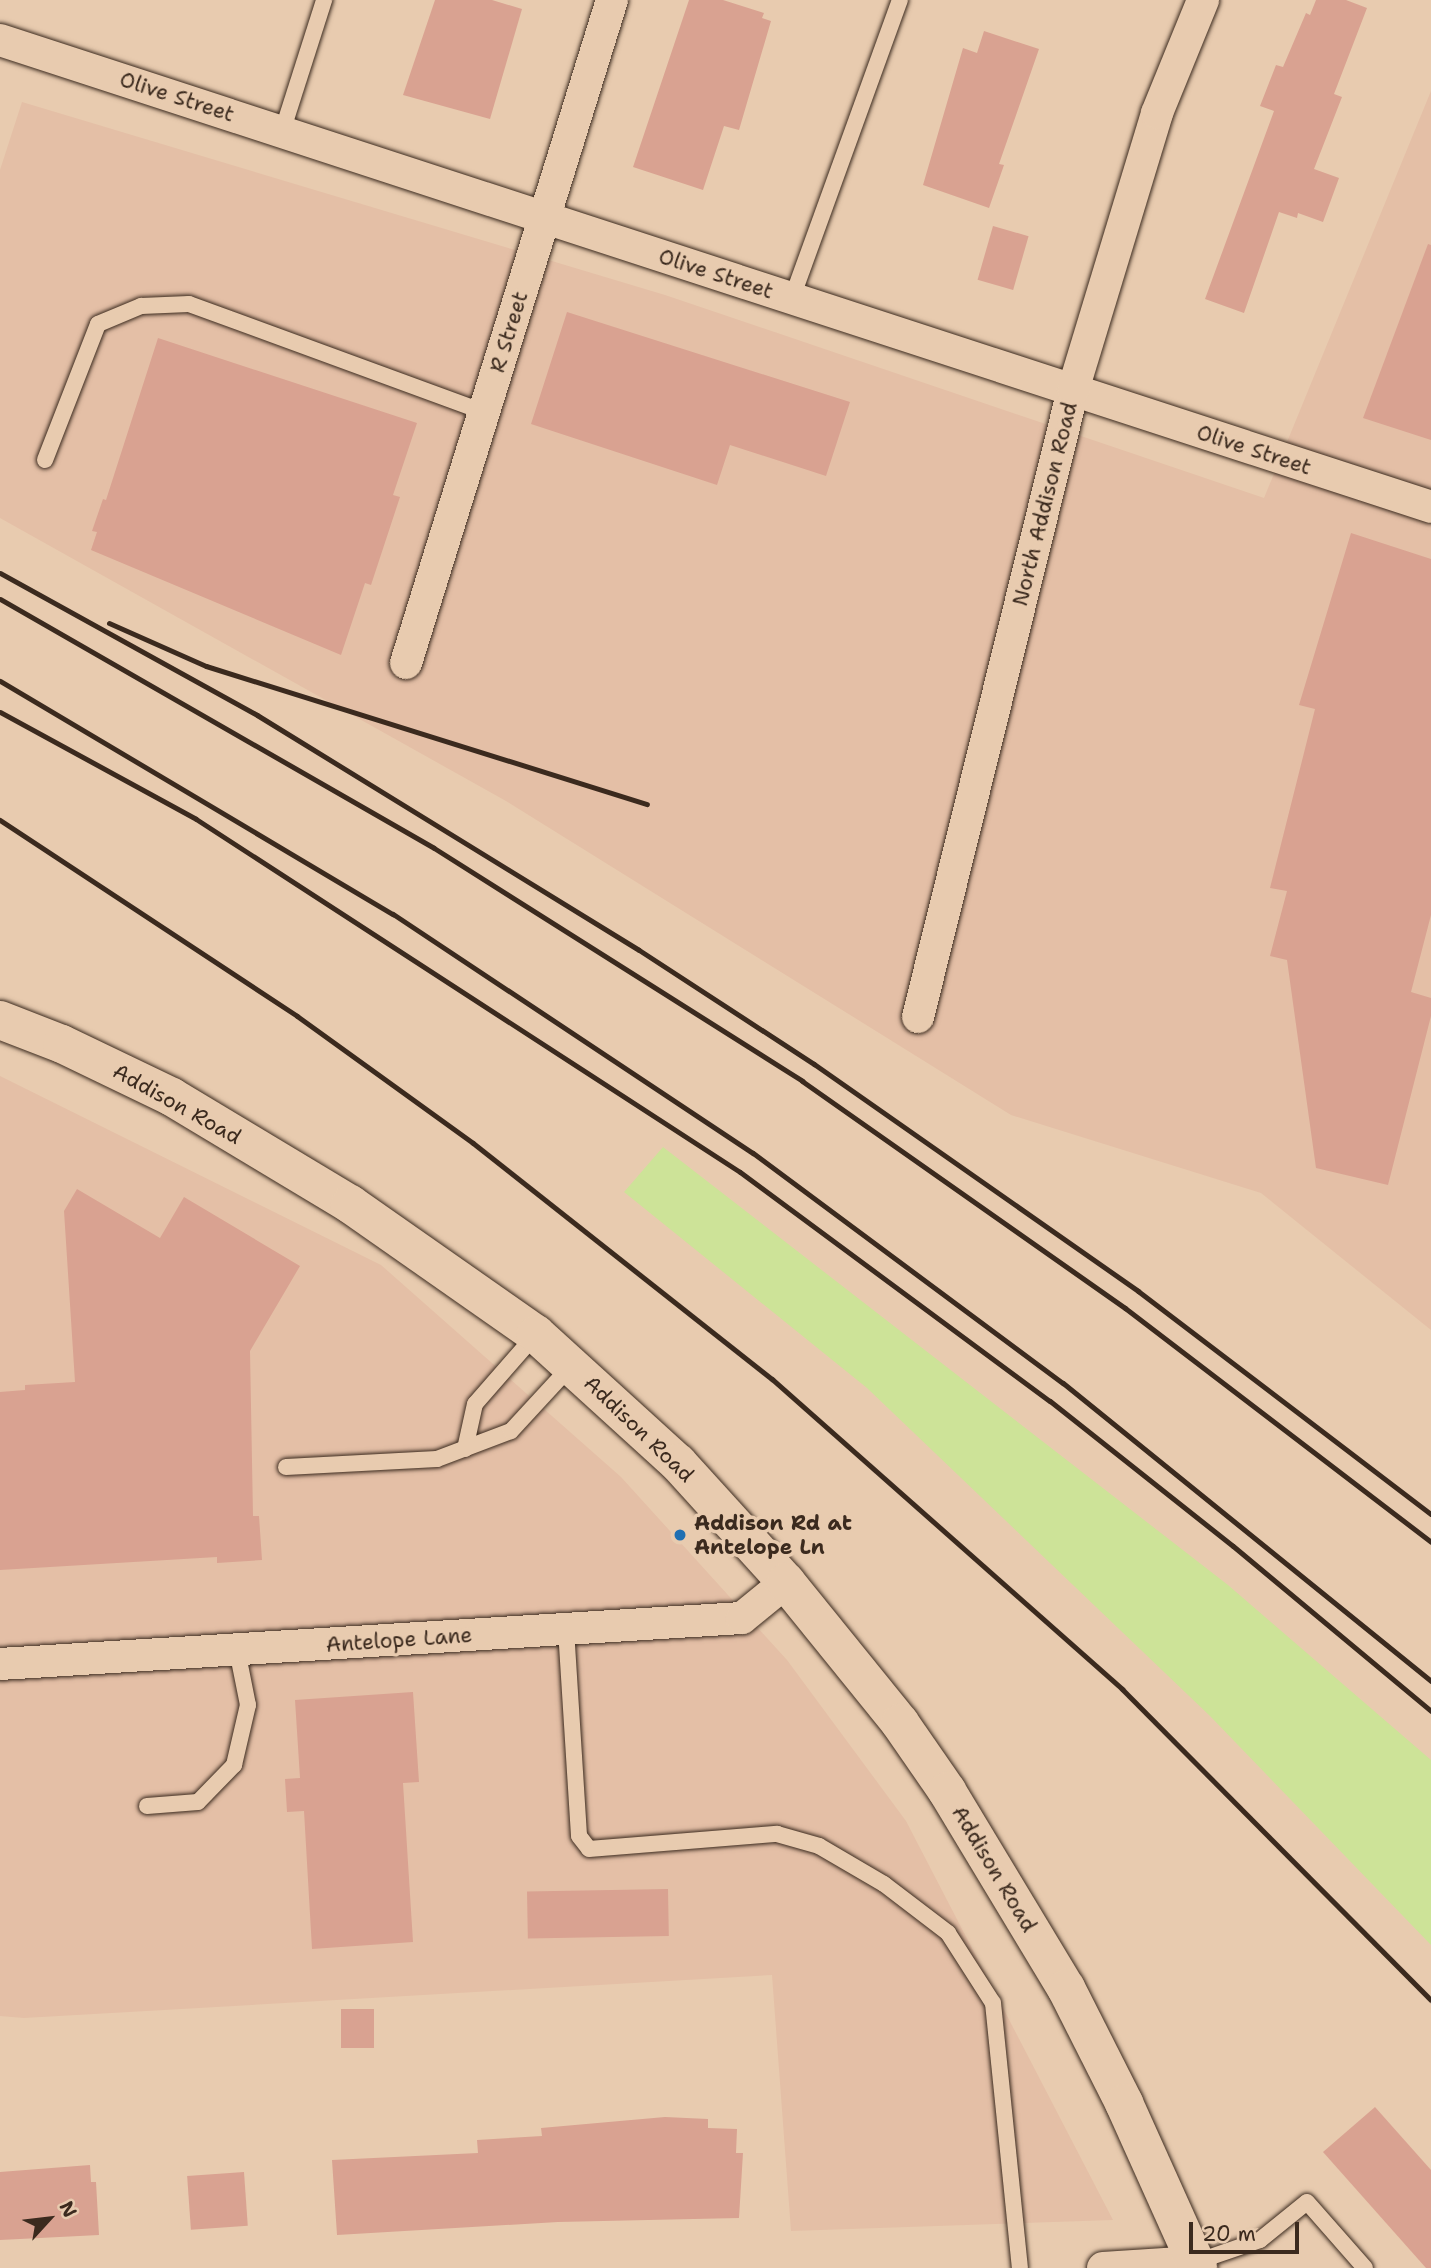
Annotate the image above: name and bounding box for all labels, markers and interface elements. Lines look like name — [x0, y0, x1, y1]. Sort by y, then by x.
street label: Olive Street — [116, 67, 238, 127]
street label: Olive Street — [655, 244, 777, 304]
street label: R Street — [485, 288, 533, 376]
street label: North Addison Road — [1007, 399, 1083, 609]
street label: Olive Street — [1193, 420, 1315, 480]
street label: Addison Road — [108, 1058, 246, 1150]
street label: Addison Road — [579, 1370, 699, 1488]
place label: Addison Rd at Antelope Ln — [694, 1510, 852, 1560]
marker: Addison Rd at Antelope Ln — [672, 1527, 688, 1543]
street label: Antelope Lane — [325, 1622, 473, 1658]
street label: Addison Road — [946, 1801, 1042, 1937]
north arrow — [14, 2184, 84, 2254]
text: N — [54, 2197, 83, 2222]
scale bar — [1193, 2208, 1303, 2252]
text: 20 m — [1202, 2220, 1256, 2248]

